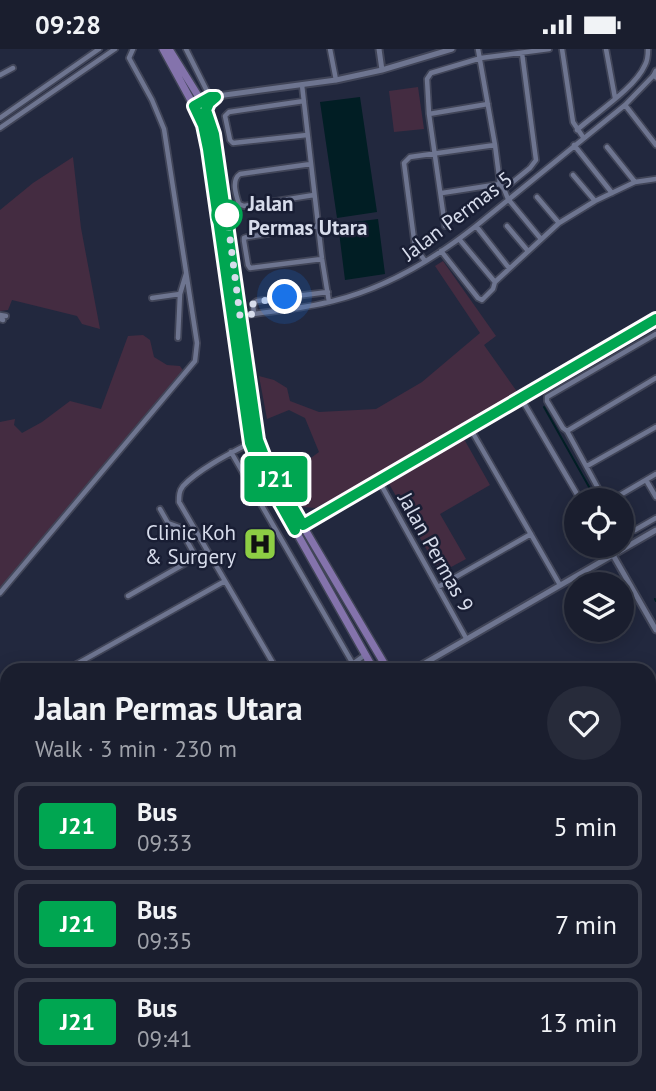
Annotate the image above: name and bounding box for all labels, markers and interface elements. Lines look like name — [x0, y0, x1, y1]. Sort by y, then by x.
text: 09:28 — [35, 8, 101, 41]
street label: Jalan Permas 5 — [395, 165, 518, 267]
place label: Jalan Permas Utara — [247, 190, 368, 241]
marker: Jalan Permas Utara — [212, 200, 242, 230]
your location — [267, 279, 302, 314]
line badge: J21 — [236, 456, 316, 502]
text: J21 — [258, 463, 294, 494]
street label: Jalan Permas 9 — [392, 487, 480, 616]
map controls — [564, 488, 634, 642]
button: locate — [564, 488, 634, 558]
place label: Clinic Koh & Surgery — [145, 519, 236, 570]
hospital icon: Clinic Koh & Surgery — [241, 525, 279, 563]
button: layers — [564, 572, 634, 642]
text: Jalan Permas Utara — [35, 686, 303, 729]
button: heart — [547, 686, 621, 760]
text: Walk · 3 min · 230 m — [35, 734, 237, 763]
text: Bus — [137, 795, 177, 828]
text: J21 — [60, 810, 95, 841]
text: 5 min — [554, 810, 617, 843]
text: 09:33 — [137, 828, 192, 857]
text: Bus — [137, 893, 177, 926]
text: J21 — [60, 908, 95, 939]
text: 7 min — [555, 908, 617, 941]
text: 09:35 — [137, 926, 192, 955]
text: Bus — [137, 991, 177, 1024]
text: J21 — [60, 1006, 95, 1037]
text: 13 min — [539, 1006, 617, 1039]
text: 09:41 — [137, 1024, 192, 1053]

